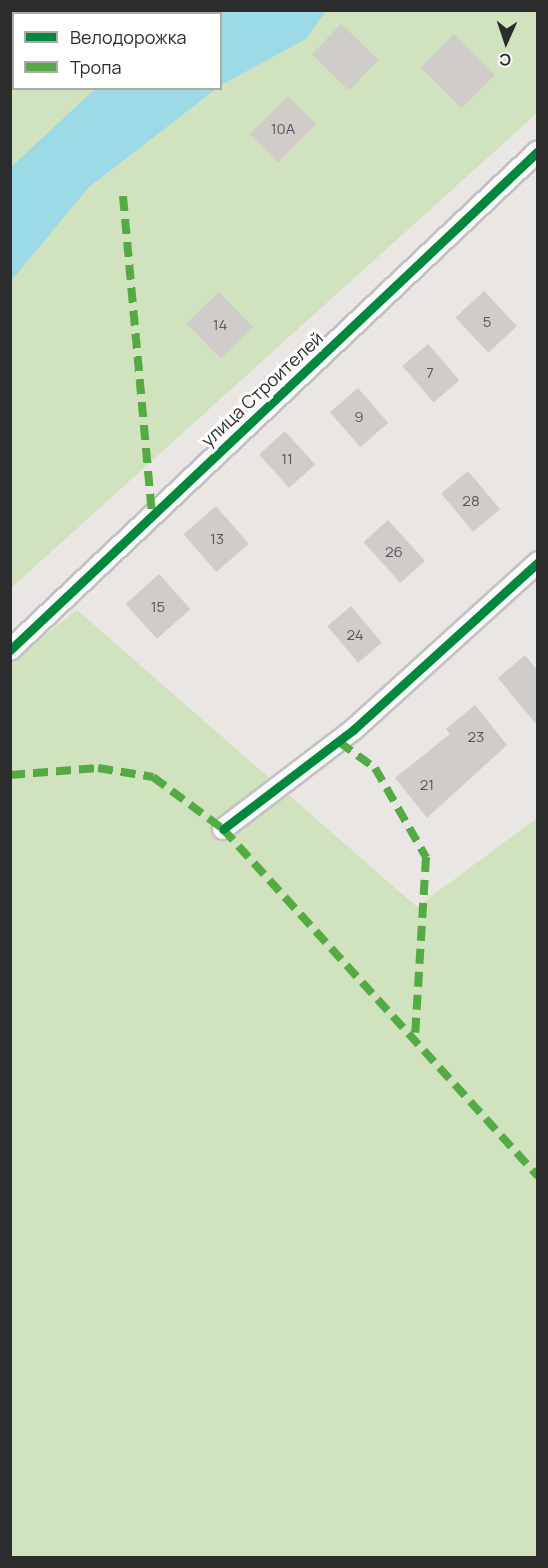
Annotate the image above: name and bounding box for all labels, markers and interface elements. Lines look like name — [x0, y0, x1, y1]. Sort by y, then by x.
legend — [12, 12, 222, 90]
north arrow — [476, 12, 536, 72]
text: Велодорожка — [70, 25, 187, 49]
text: С — [499, 49, 512, 71]
text: Тропа — [70, 55, 121, 79]
house number: 10А — [271, 120, 295, 138]
house number: 5 — [483, 313, 491, 331]
house number: 14 — [213, 316, 227, 334]
street label: улица Строителей — [197, 327, 327, 451]
house number: 7 — [426, 364, 434, 382]
house number: 9 — [354, 408, 364, 426]
house number: 11 — [281, 450, 293, 468]
house number: 28 — [462, 492, 480, 510]
house number: 13 — [210, 530, 224, 548]
house number: 26 — [385, 543, 403, 561]
house number: 15 — [151, 598, 165, 616]
house number: 24 — [346, 626, 364, 644]
house number: 23 — [468, 728, 484, 746]
house number: 21 — [420, 776, 434, 794]

